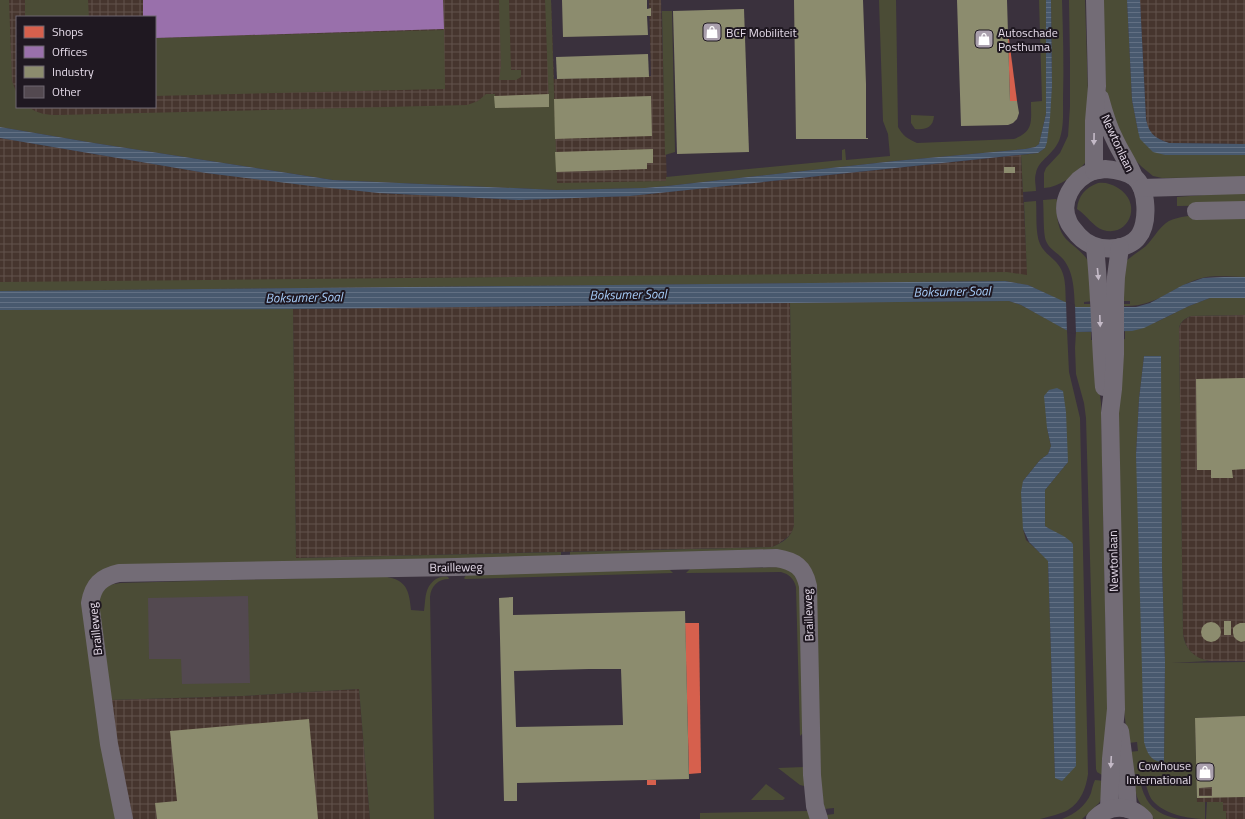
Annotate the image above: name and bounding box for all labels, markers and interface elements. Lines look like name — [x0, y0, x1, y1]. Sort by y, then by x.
legend — [16, 16, 156, 108]
shop icon: BCF Mobiliteit — [701, 21, 723, 43]
text: Shops — [52, 22, 84, 41]
place label: BCF Mobiliteit — [726, 23, 797, 42]
place label: Autoschade Posthuma — [998, 23, 1058, 56]
shop icon: Autoschade Posthuma — [973, 28, 995, 50]
text: Offices — [52, 42, 88, 61]
text: Industry — [52, 62, 94, 81]
text: Other — [52, 82, 81, 101]
street label: Newtonlaan — [1096, 111, 1140, 175]
one-way arrow — [1091, 133, 1097, 146]
one-way arrow — [1095, 268, 1101, 280]
water label: Boksumer Soal — [913, 280, 993, 302]
water label: Boksumer Soal — [589, 283, 669, 305]
water label: Boksumer Soal — [265, 286, 345, 308]
one-way arrow — [1097, 315, 1104, 327]
street label: Newtonlaan — [1103, 530, 1123, 592]
street label: Brailleweg — [429, 557, 483, 577]
street label: Brailleweg — [798, 588, 818, 642]
street label: Brailleweg — [83, 602, 107, 656]
one-way arrow — [1108, 756, 1114, 769]
place label: Cowhouse International — [1126, 756, 1191, 789]
shop icon: Cowhouse International — [1194, 761, 1216, 783]

